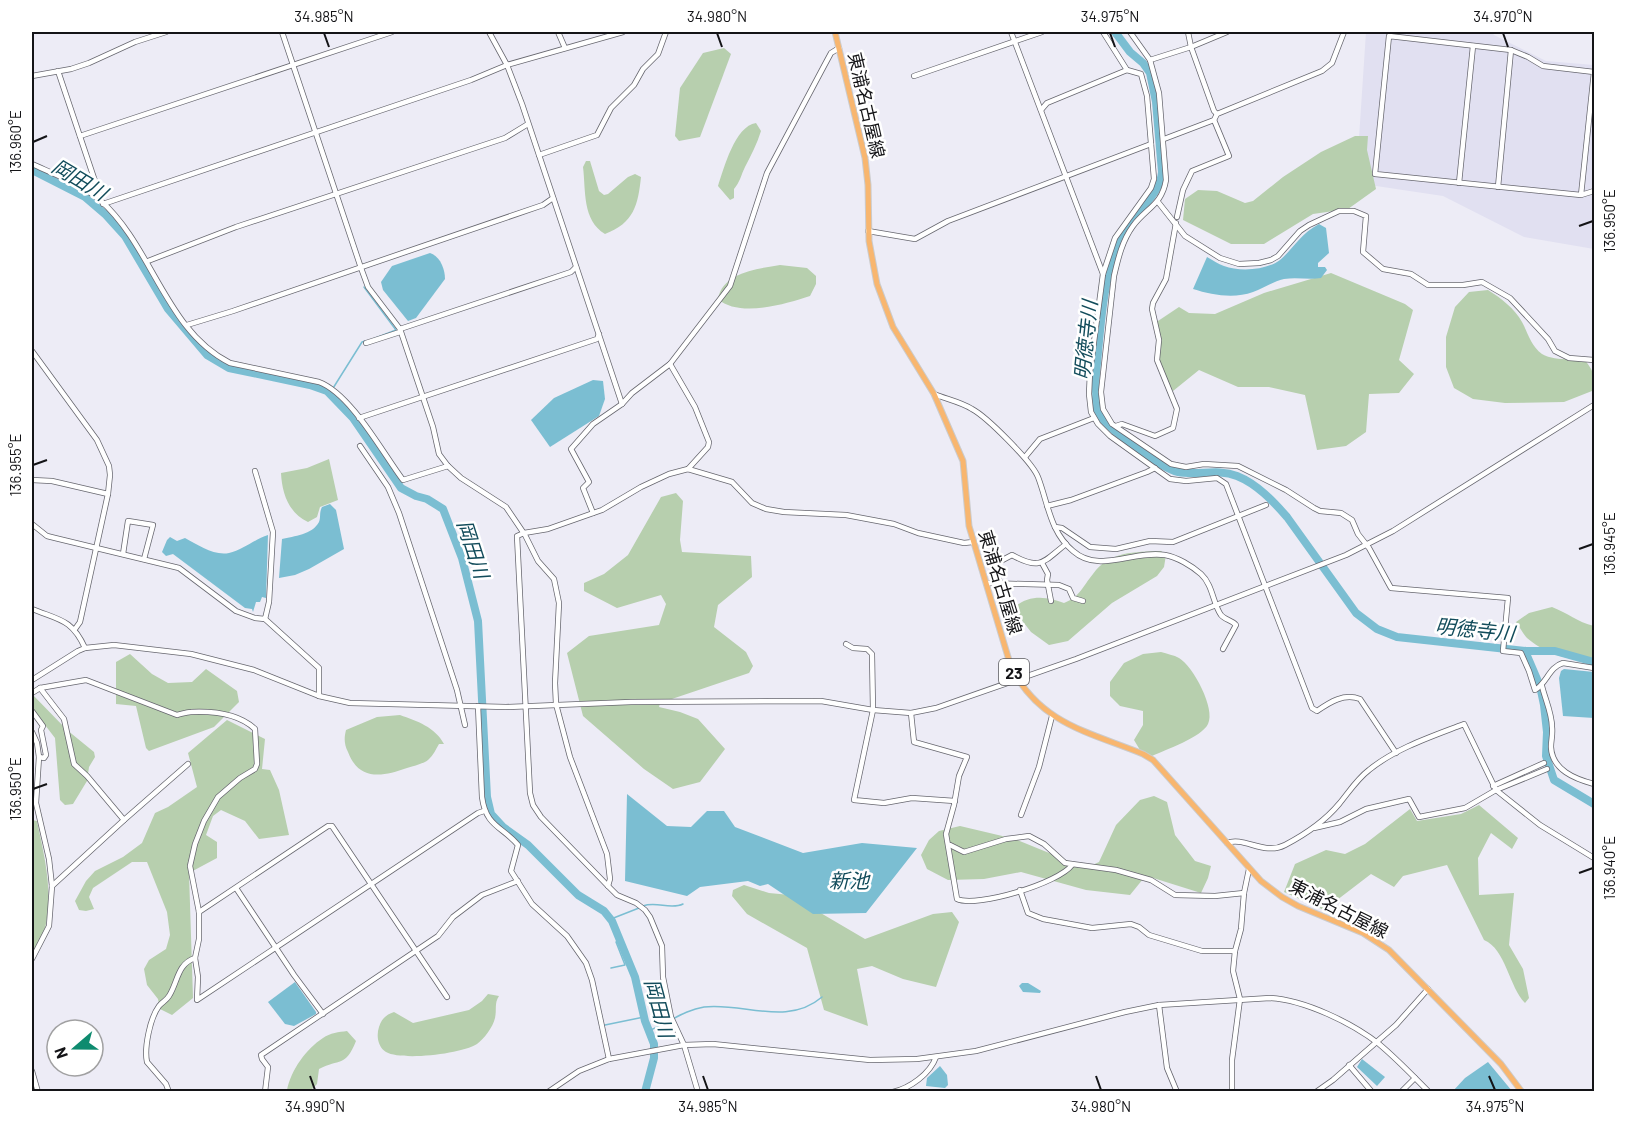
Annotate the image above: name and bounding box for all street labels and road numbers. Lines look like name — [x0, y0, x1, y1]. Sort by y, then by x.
street label: 東浦名古屋線 — [844, 50, 890, 160]
street label: 東浦名古屋線 — [975, 527, 1027, 637]
road number: 23 — [999, 659, 1029, 685]
street label: 東浦名古屋線 — [1286, 874, 1392, 942]

